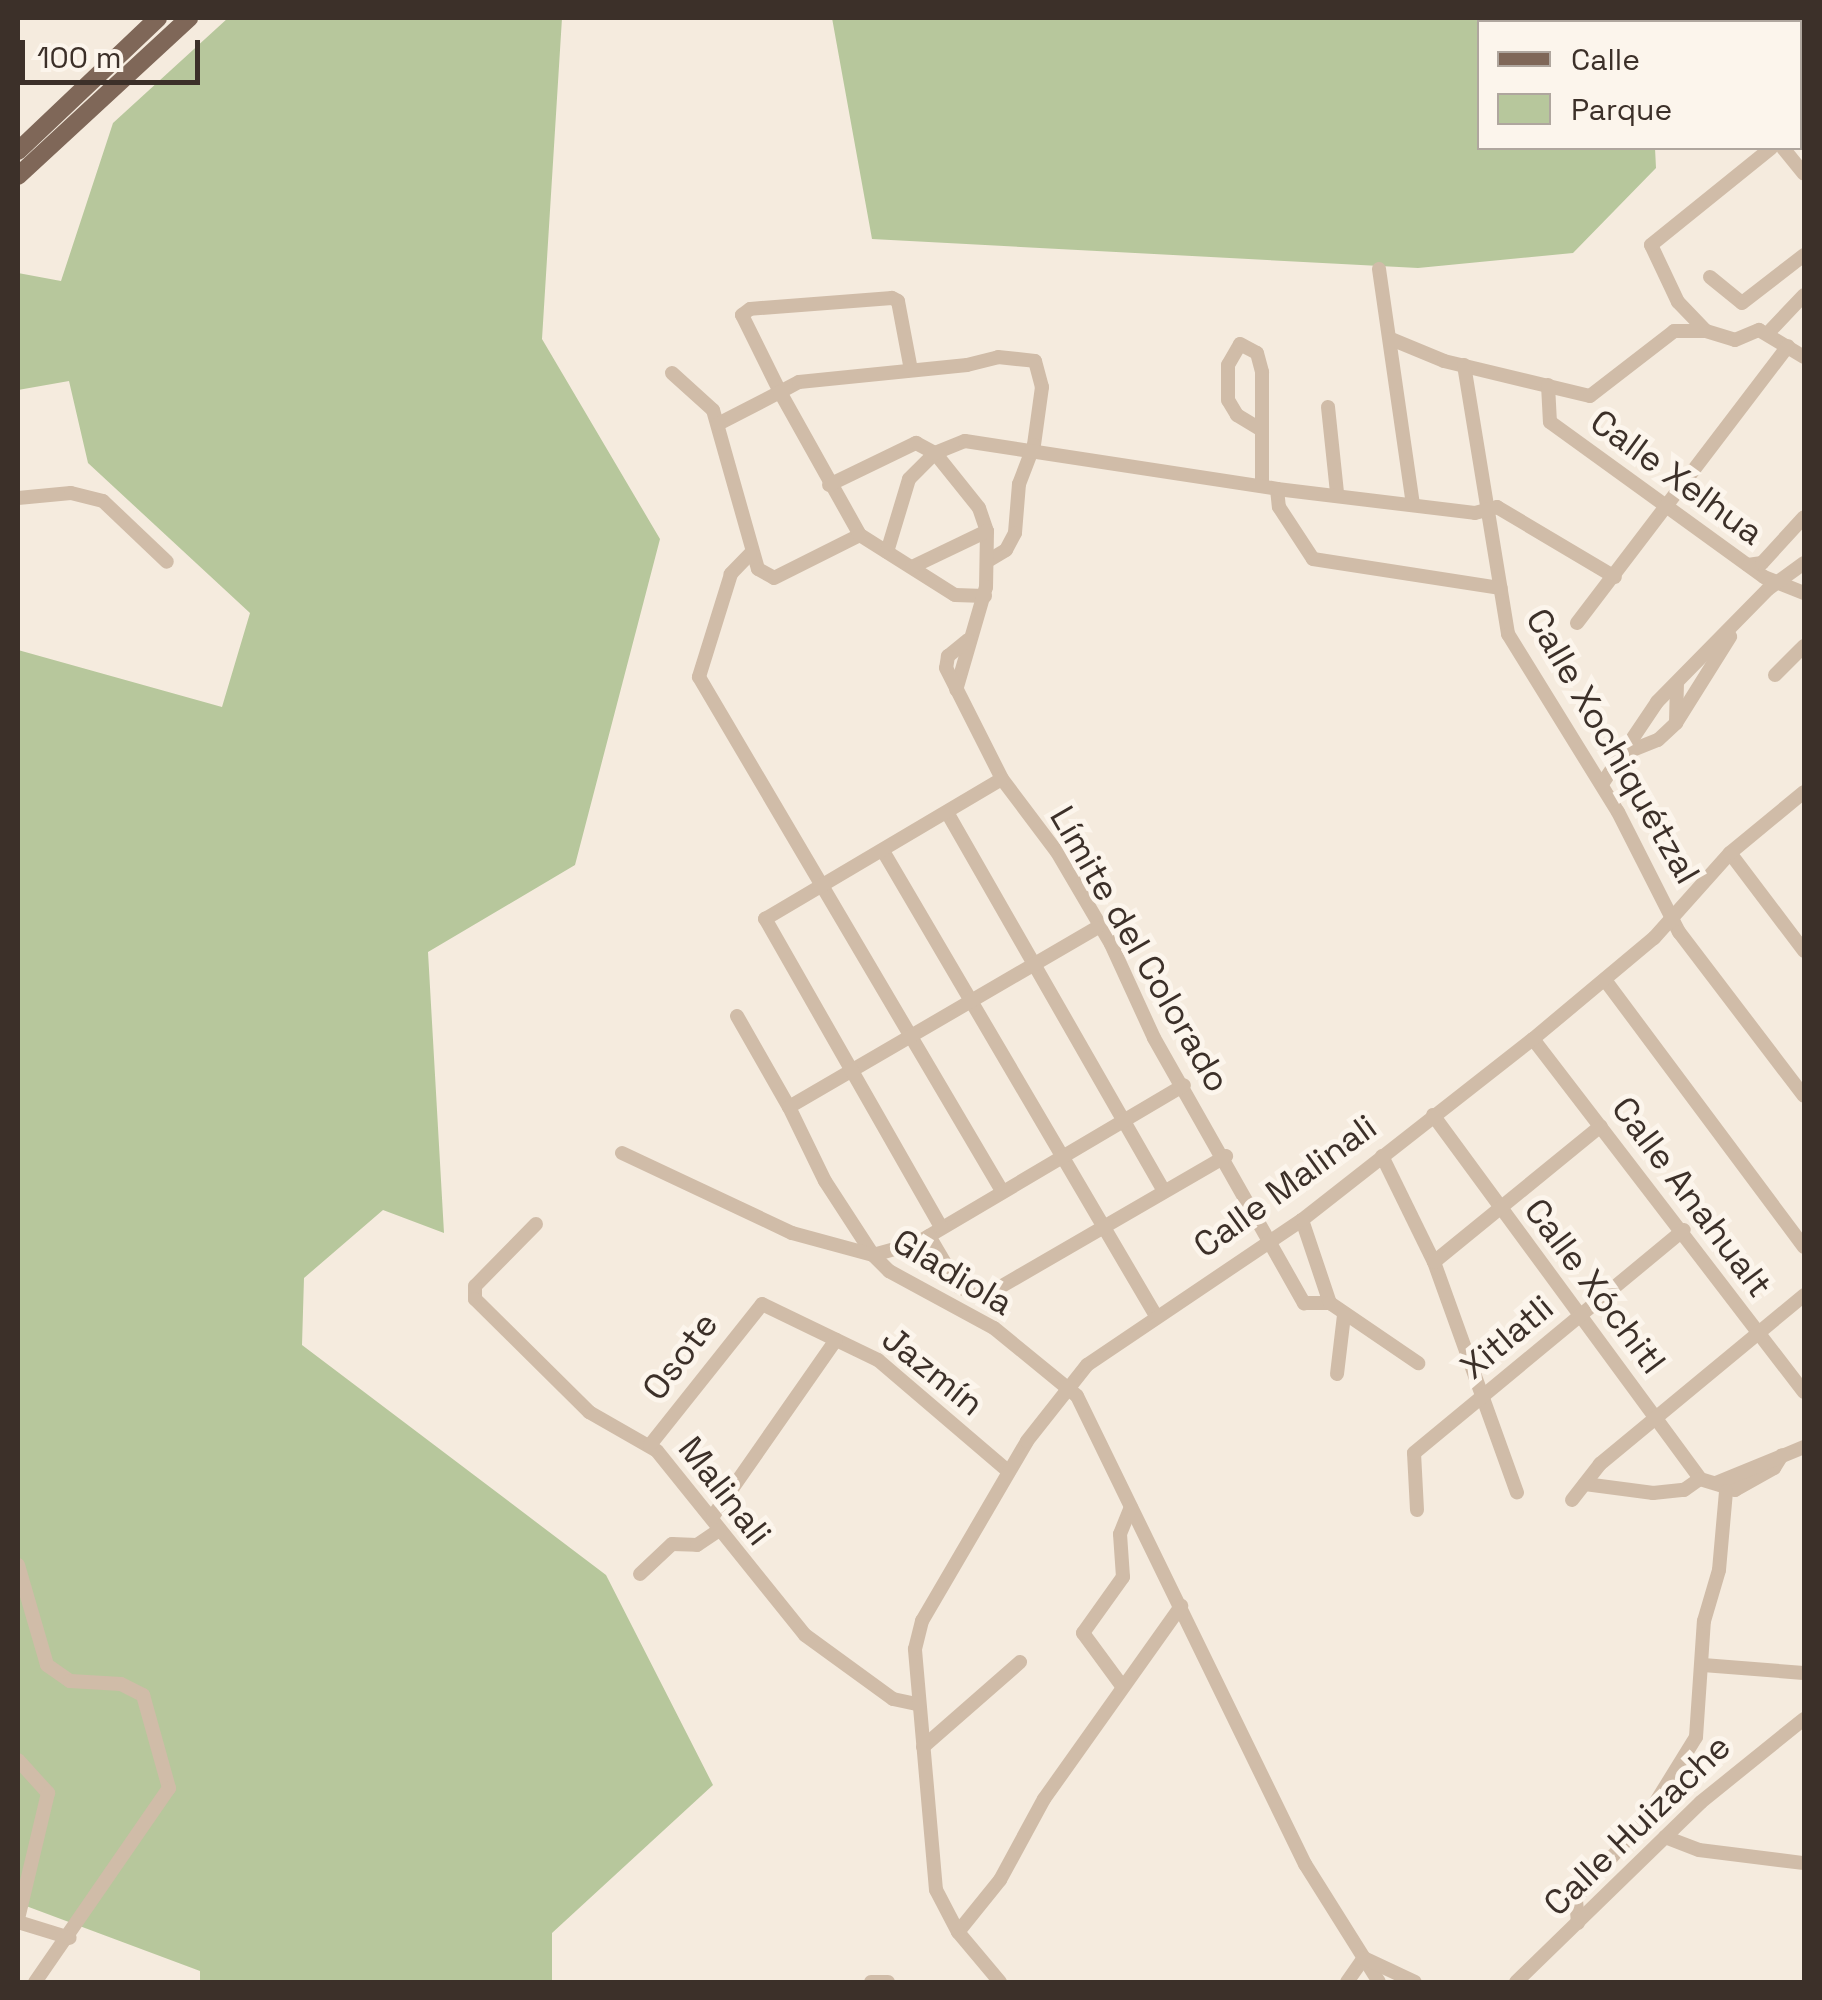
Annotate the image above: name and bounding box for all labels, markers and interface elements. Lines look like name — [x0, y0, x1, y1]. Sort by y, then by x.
scale bar — [25, 20, 205, 82]
legend — [1477, 20, 1802, 150]
text: 100 m — [37, 38, 122, 77]
text: Calle — [1571, 40, 1640, 79]
text: Parque — [1571, 90, 1672, 129]
street label: Calle Xelhua — [1582, 400, 1772, 554]
street label: Calle Xochiquétzal — [1517, 601, 1709, 891]
street label: Límite del Colorado — [1041, 799, 1239, 1099]
street label: Calle Anahualt — [1603, 1088, 1781, 1306]
street label: Calle Malinali — [1185, 1106, 1385, 1266]
street label: Calle Xóchitl — [1516, 1190, 1674, 1382]
street label: Gladiola — [885, 1220, 1021, 1324]
street label: Xitlatli — [1452, 1286, 1562, 1388]
street label: Osote — [633, 1304, 727, 1408]
street label: Jazmín — [874, 1317, 992, 1425]
street label: Malinali — [670, 1428, 780, 1554]
street label: Calle Huizache — [1535, 1725, 1739, 1925]

